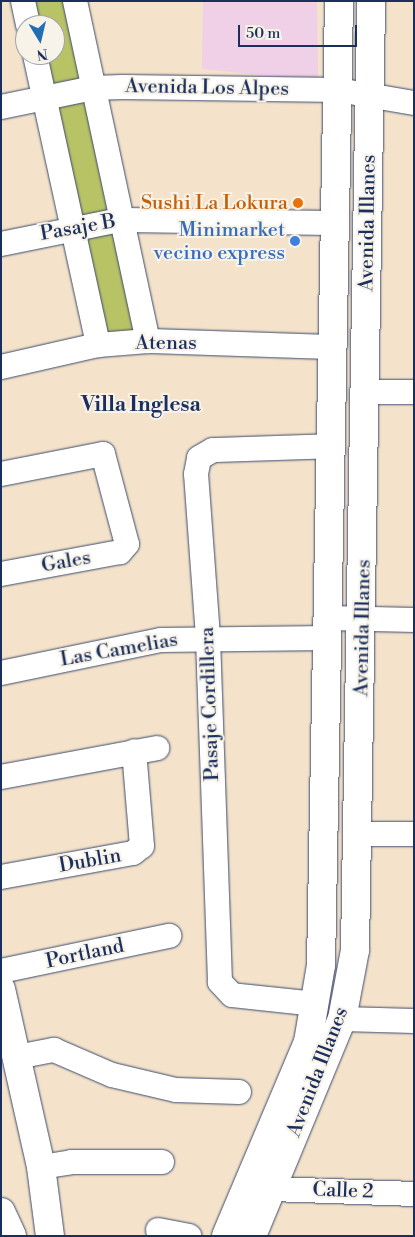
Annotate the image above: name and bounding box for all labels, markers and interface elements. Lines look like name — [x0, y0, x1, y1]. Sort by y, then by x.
north arrow — [15, 15, 65, 65]
scale bar — [240, 15, 359, 47]
text: 50 m — [246, 24, 280, 43]
text: N — [35, 44, 49, 64]
street label: Avenida Los Alpes — [125, 75, 289, 101]
street label: Avenida Illanes — [355, 154, 381, 292]
place label: Sushi La Lokura — [141, 191, 288, 215]
marker: Sushi La Lokura — [292, 197, 304, 209]
street label: Pasaje B — [38, 210, 118, 246]
place label: Minimarket vecino express — [153, 218, 285, 265]
marker: Minimarket vecino express — [289, 235, 301, 247]
street label: Atenas — [135, 331, 197, 355]
district label: Villa Inglesa — [81, 392, 201, 418]
street label: Gales — [39, 546, 93, 578]
street label: Avenida Illanes — [350, 559, 376, 697]
street label: Pasaje Cordillera — [195, 626, 225, 782]
street label: Las Camelias — [58, 628, 180, 672]
street label: Dublin — [57, 844, 123, 878]
street label: Portland — [44, 934, 126, 974]
street label: Avenida Illanes — [282, 1004, 354, 1140]
street label: Calle 2 — [312, 1178, 374, 1204]

